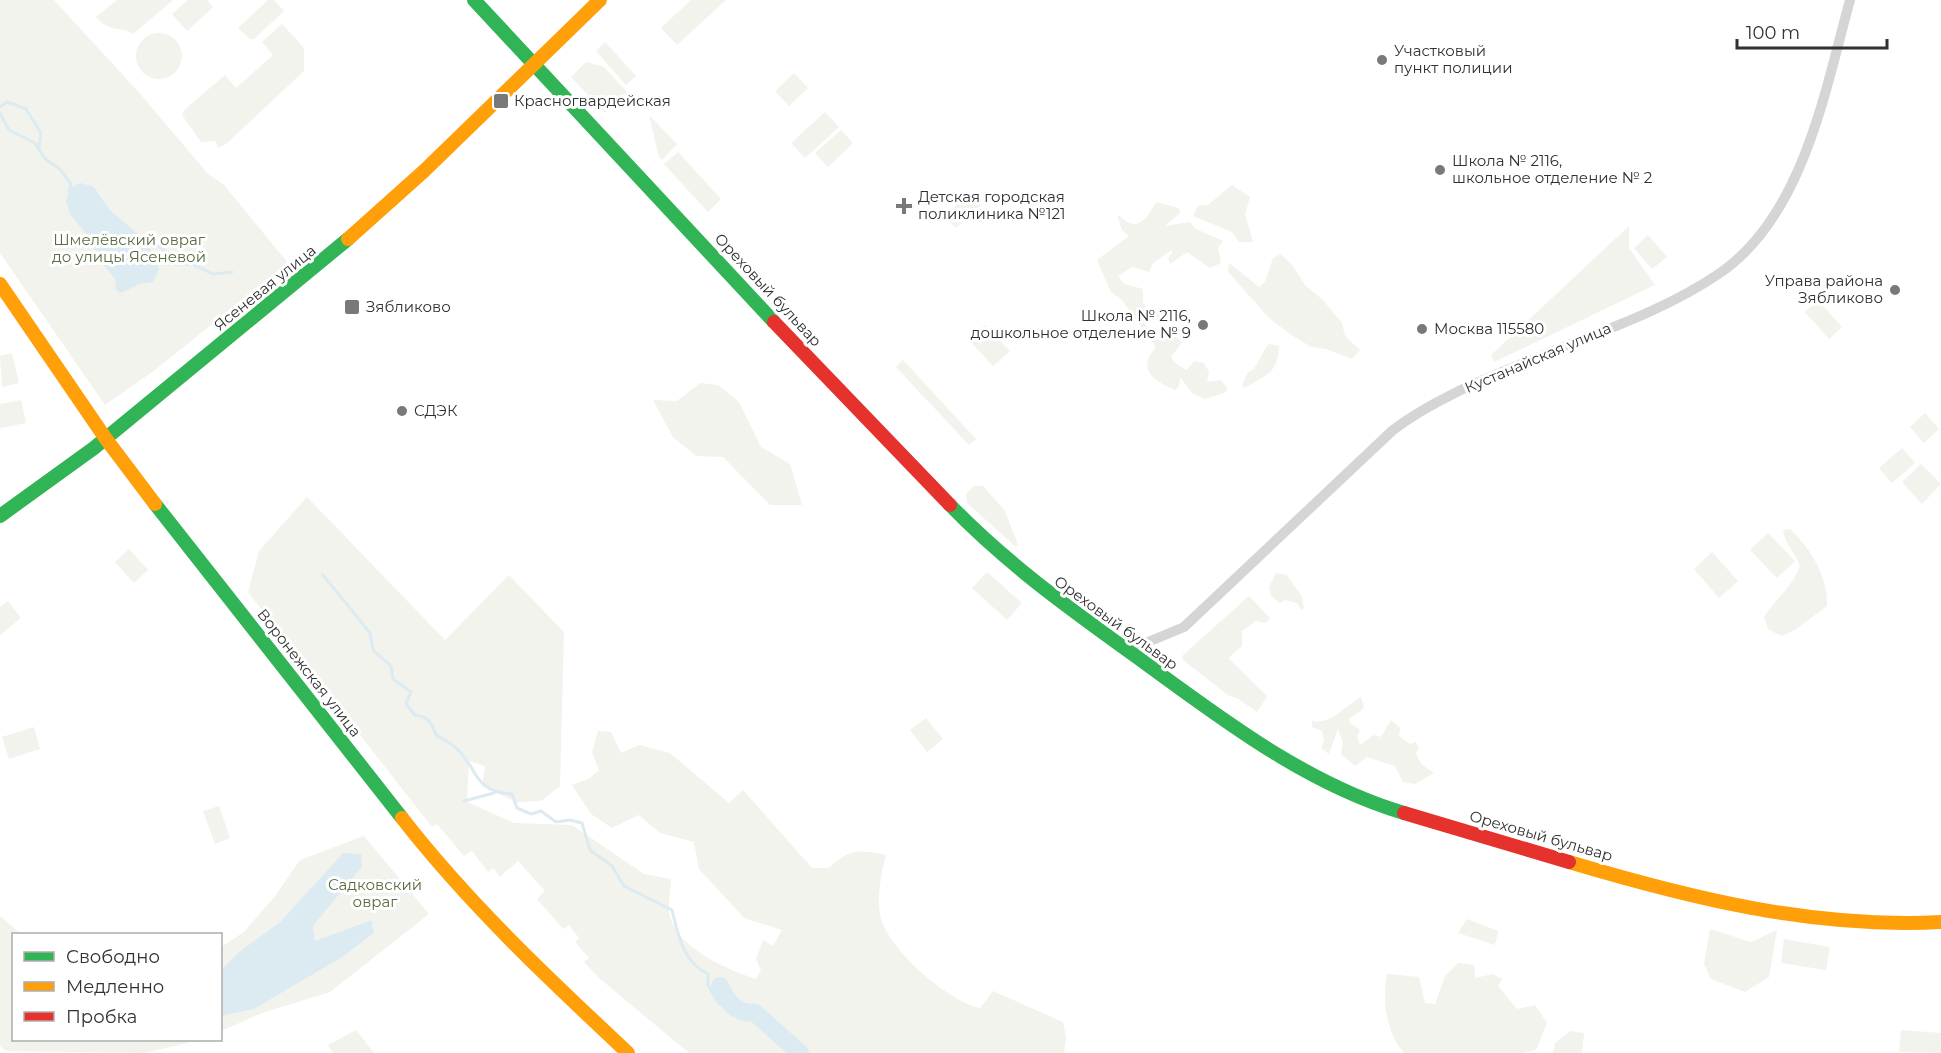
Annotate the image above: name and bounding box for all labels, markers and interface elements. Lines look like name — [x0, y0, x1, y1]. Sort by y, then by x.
scale bar — [1737, 12, 1887, 50]
text: 100 m — [1746, 22, 1800, 44]
place label: Участковый пункт полиции — [1394, 41, 1513, 77]
marker: Участковый пункт полиции — [1375, 53, 1389, 67]
place label: Красногвардейская — [514, 91, 671, 110]
marker: Красногвардейская — [492, 92, 510, 110]
place label: Школа № 2116, школьное отделение № 2 — [1452, 151, 1652, 187]
marker: Школа № 2116, школьное отделение № 2 — [1433, 163, 1447, 177]
place label: Детская городская поликлиника №121 — [918, 187, 1065, 223]
marker: Детская городская поликлиника №121 — [895, 197, 913, 215]
street label: Ореховый бульвар — [711, 229, 826, 350]
park label: Шмелёвский овраг до улицы Ясеневой — [52, 230, 206, 266]
street label: Ясеневая улица — [210, 241, 319, 335]
place label: Управа района Зябликово — [1765, 271, 1883, 307]
marker: Управа района Зябликово — [1888, 283, 1902, 297]
place label: Зябликово — [366, 297, 451, 316]
marker: Зябликово — [343, 298, 361, 316]
place label: Школа № 2116, дошкольное отделение № 9 — [971, 306, 1191, 342]
marker: Школа № 2116, дошкольное отделение № 9 — [1196, 318, 1210, 332]
street label: Кустанайская улица — [1462, 318, 1614, 397]
place label: Москва 115580 — [1434, 319, 1544, 338]
marker: Москва 115580 — [1415, 322, 1429, 336]
place label: СДЭК — [414, 401, 458, 420]
marker: СДЭК — [395, 404, 409, 418]
street label: Ореховый бульвар — [1051, 571, 1182, 674]
street label: Воронежская улица — [253, 605, 365, 741]
street label: Ореховый бульвар — [1467, 806, 1615, 865]
park label: Садковский овраг — [328, 875, 422, 911]
legend — [12, 933, 222, 1041]
text: Свободно — [66, 946, 160, 968]
text: Медленно — [66, 976, 164, 998]
text: Пробка — [66, 1006, 137, 1028]

